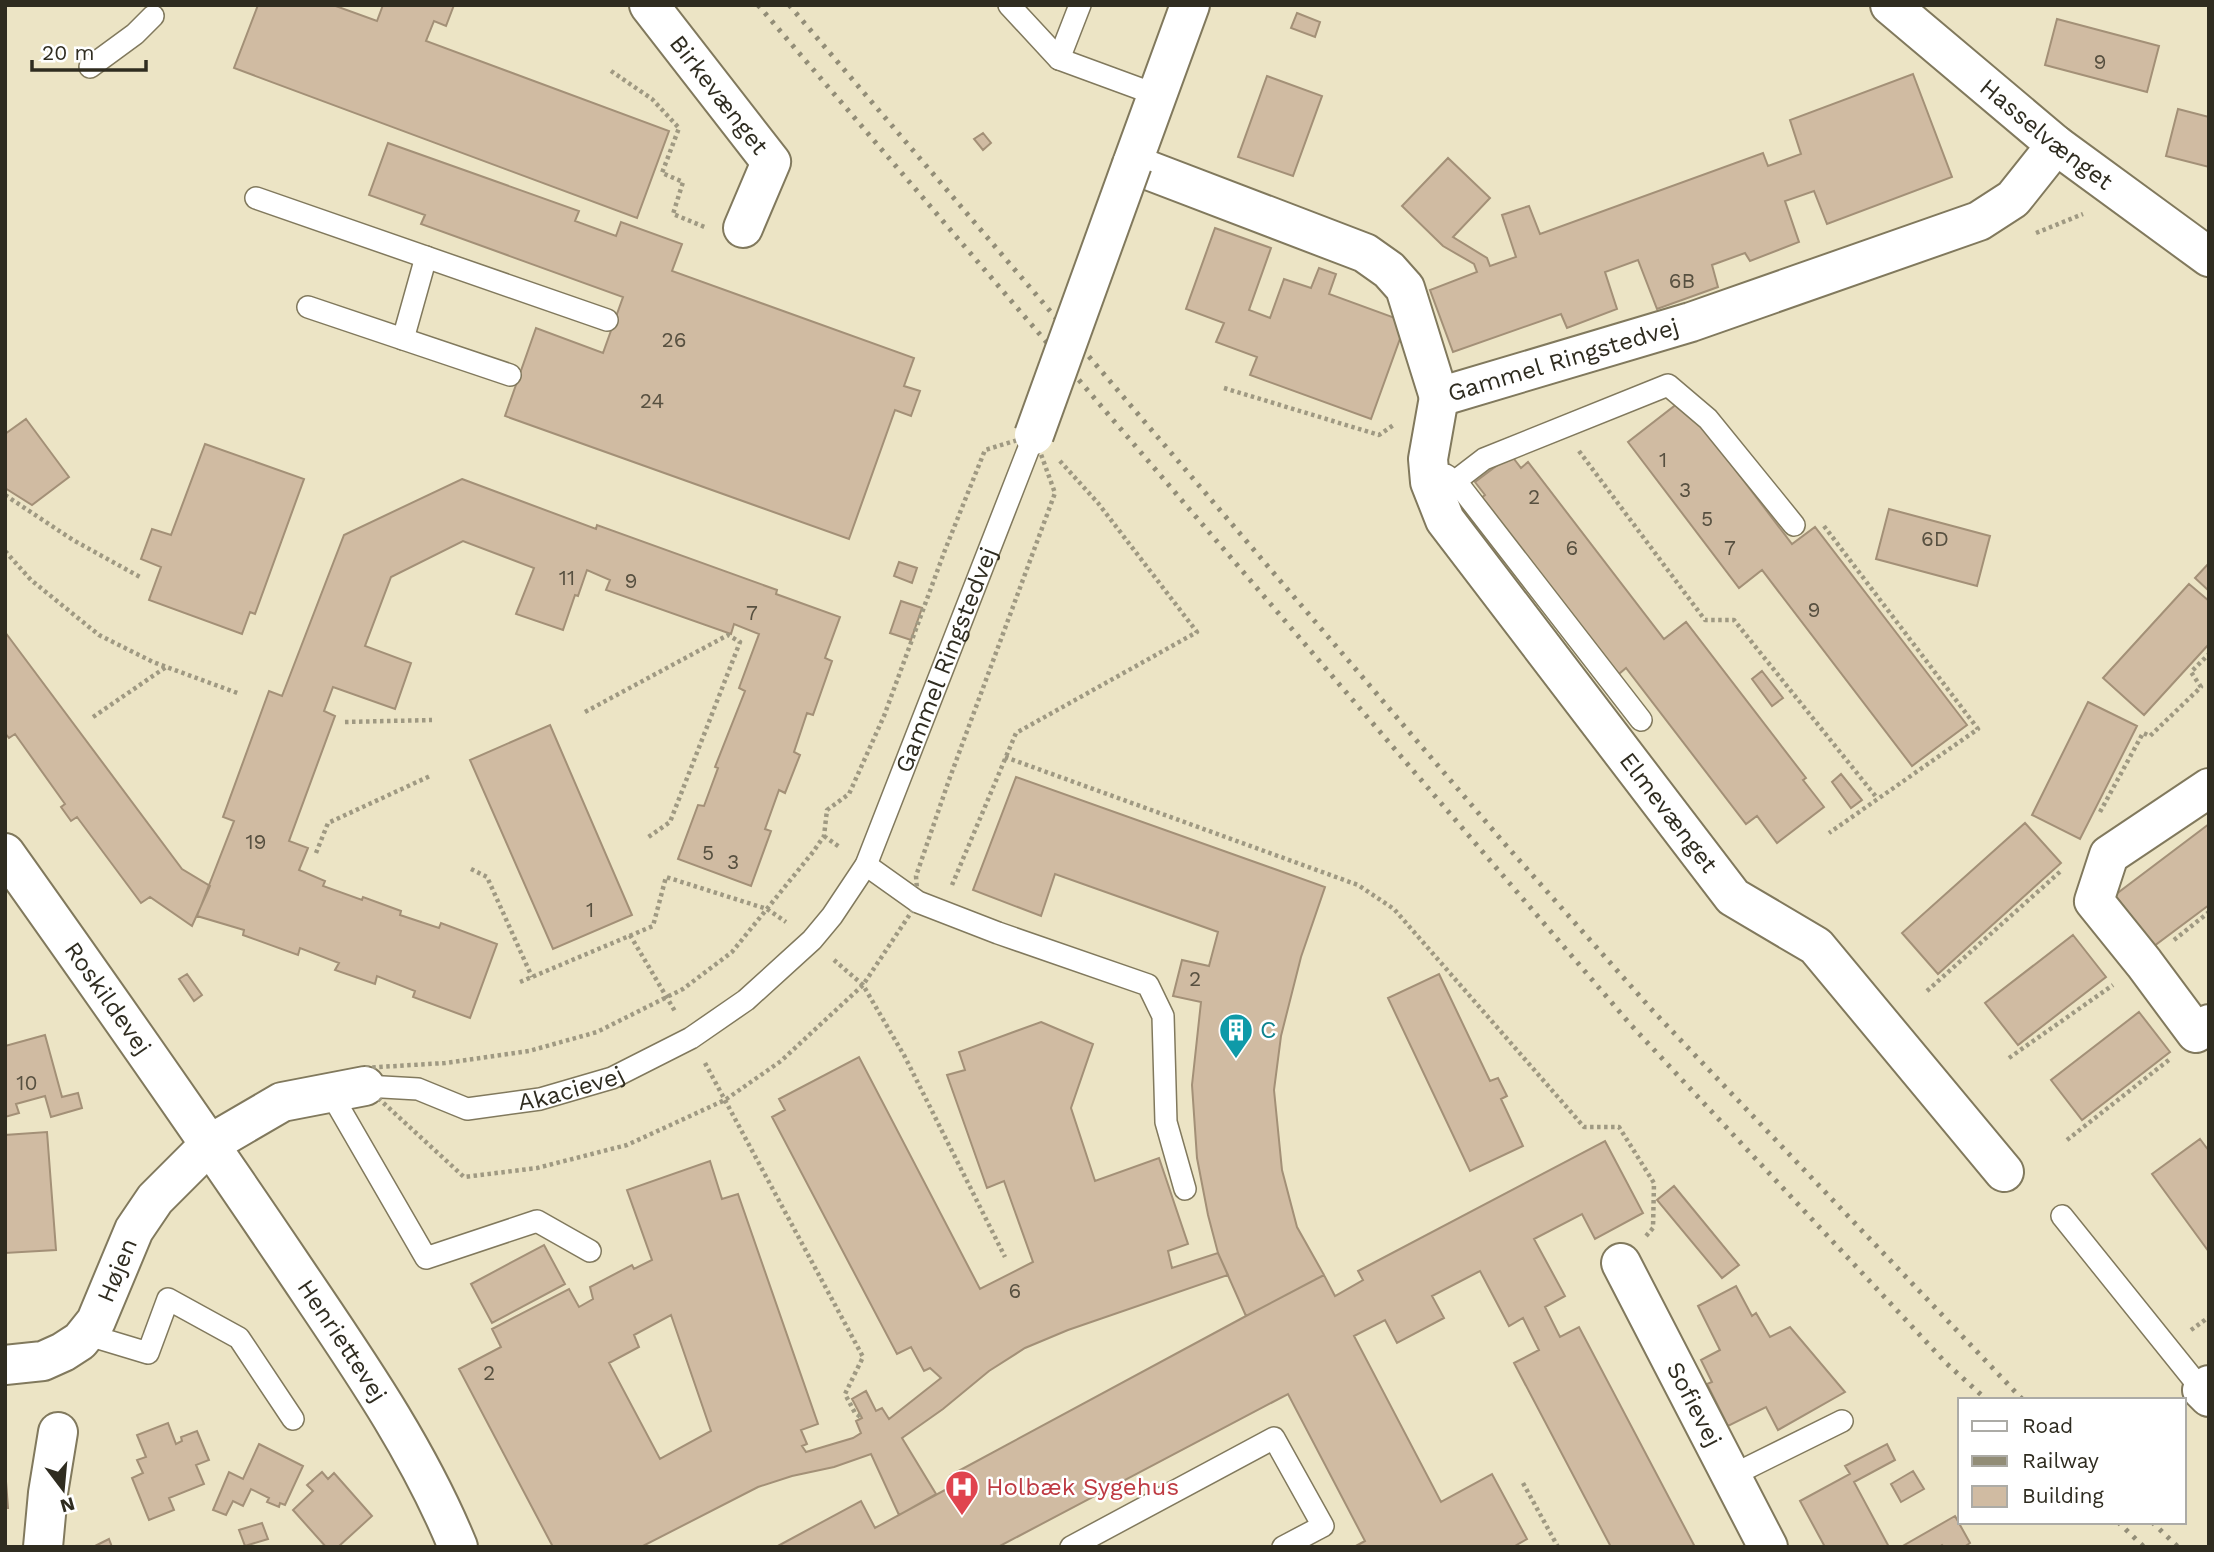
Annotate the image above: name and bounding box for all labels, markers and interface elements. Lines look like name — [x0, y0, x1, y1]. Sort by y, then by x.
scale bar — [32, 28, 145, 72]
street label: Birkevænget — [664, 30, 774, 160]
text: 20 m — [42, 40, 94, 65]
house number: 9 — [2094, 49, 2106, 74]
street label: Hasselvænget — [1974, 73, 2118, 196]
house number: 6B — [1669, 268, 1695, 293]
street label: Gammel Ringstedvej — [1444, 312, 1682, 408]
house number: 26 — [661, 327, 687, 352]
house number: 24 — [640, 388, 664, 413]
house number: 1 — [1659, 447, 1667, 472]
house number: 3 — [1679, 477, 1691, 502]
house number: 2 — [1528, 484, 1540, 509]
house number: 5 — [1701, 506, 1713, 531]
house number: 6D — [1921, 526, 1949, 551]
house number: 6 — [1566, 535, 1578, 560]
house number: 7 — [1724, 535, 1736, 560]
street label: Gammel Ringstedvej — [889, 543, 1003, 777]
house number: 11 — [559, 565, 575, 590]
house number: 9 — [625, 568, 637, 593]
house number: 9 — [1808, 597, 1820, 622]
house number: 7 — [746, 600, 758, 625]
street label: Elmevænget — [1614, 747, 1723, 878]
house number: 19 — [245, 829, 267, 854]
house number: 5 — [702, 840, 714, 865]
house number: 3 — [727, 849, 739, 874]
house number: 1 — [586, 897, 594, 922]
street label: Roskildevej — [59, 937, 157, 1060]
house number: 2 — [1189, 966, 1201, 991]
building icon: C — [1217, 1011, 1255, 1060]
place label: C — [1260, 1016, 1276, 1044]
street label: Akacievej — [516, 1060, 629, 1116]
house number: 10 — [16, 1070, 38, 1095]
street label: Højen — [91, 1234, 143, 1307]
street label: Henriettevej — [292, 1274, 393, 1407]
house number: 6 — [1009, 1278, 1021, 1303]
street label: Sofievej — [1661, 1357, 1728, 1451]
house number: 2 — [483, 1360, 495, 1385]
legend — [1958, 1398, 2186, 1524]
text: Road — [2022, 1413, 2073, 1438]
text: Railway — [2022, 1448, 2099, 1473]
north arrow — [28, 1454, 98, 1524]
hospital icon: Holbæk Sygehus — [943, 1468, 981, 1517]
place label: Holbæk Sygehus — [986, 1473, 1179, 1501]
text: Building — [2022, 1483, 2104, 1508]
text: N — [58, 1492, 77, 1518]

